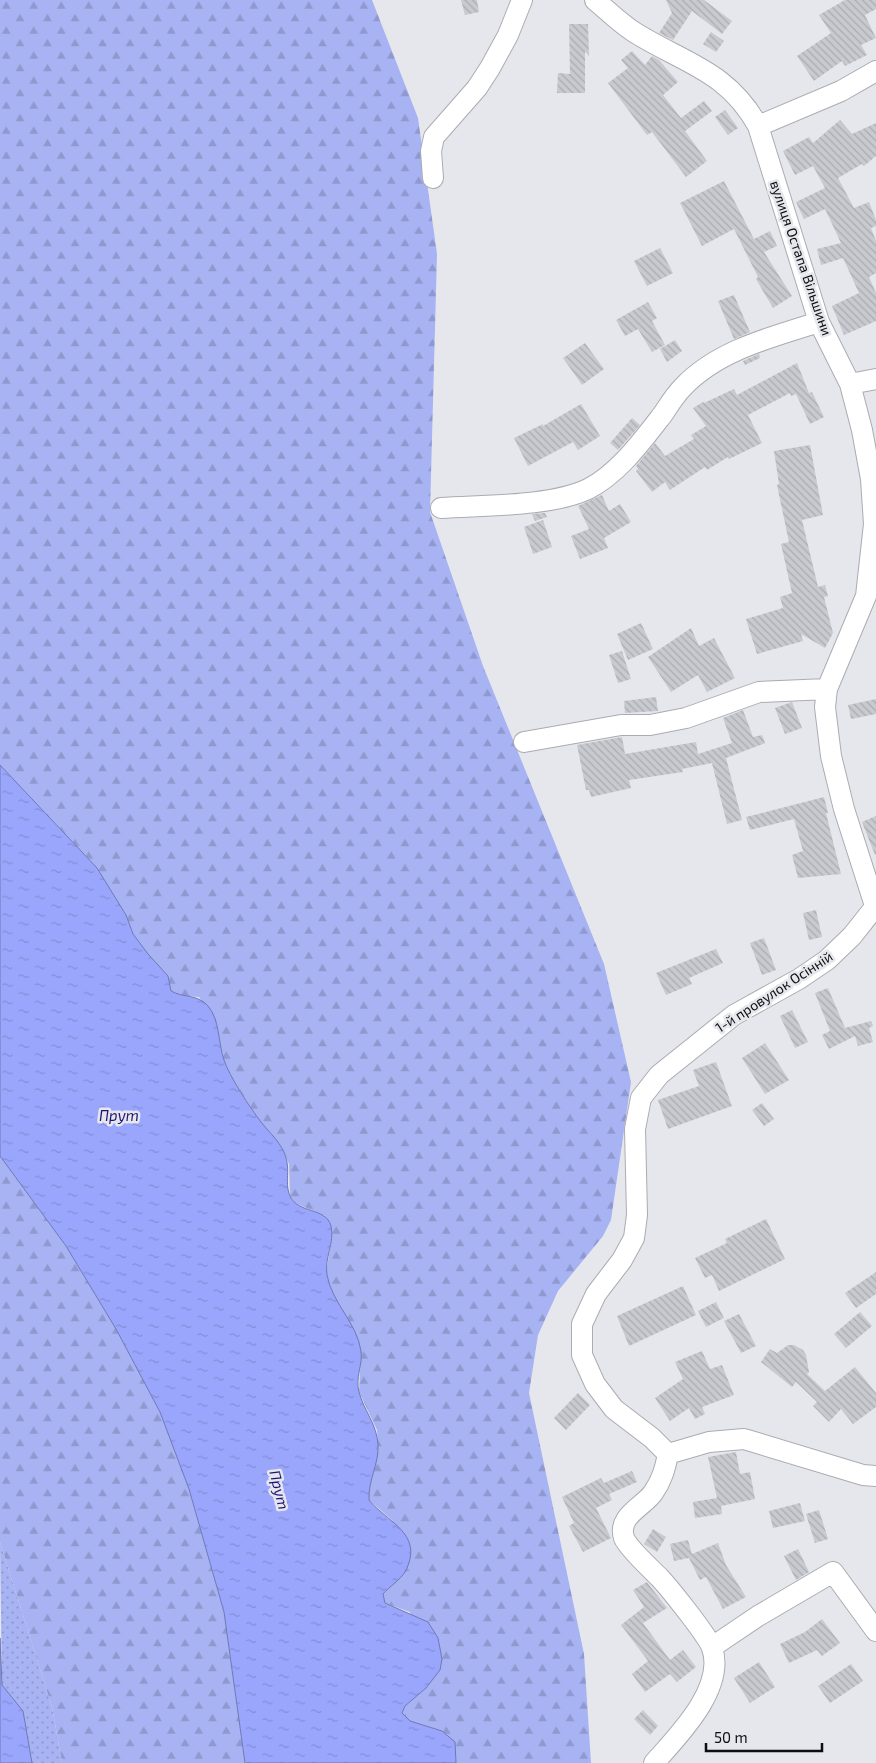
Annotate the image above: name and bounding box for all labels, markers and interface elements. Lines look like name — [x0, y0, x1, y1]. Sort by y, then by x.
street label: вулиця Остапа Вільшини — [767, 178, 836, 337]
street label: 1-й провулок Осінній — [712, 947, 836, 1036]
water label: Прут — [99, 1106, 139, 1124]
water label: Прут — [266, 1468, 294, 1511]
scale bar — [706, 1720, 822, 1752]
text: 50 m — [714, 1728, 748, 1746]

